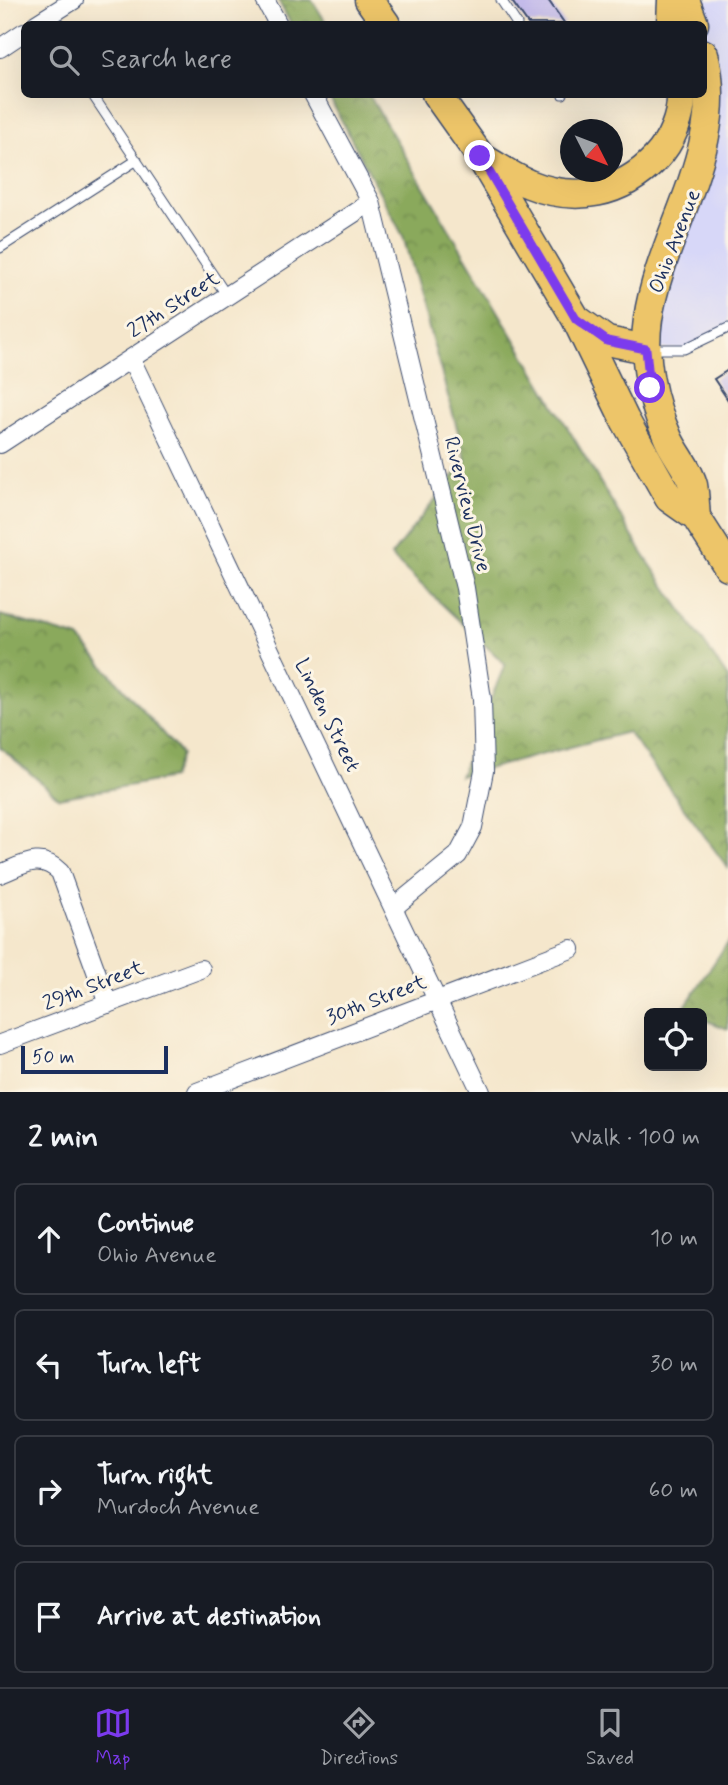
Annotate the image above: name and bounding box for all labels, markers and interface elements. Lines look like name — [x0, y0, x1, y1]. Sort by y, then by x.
search box — [21, 21, 707, 98]
icon: search — [45, 41, 83, 79]
text: Search here — [101, 43, 232, 77]
north arrow — [560, 119, 623, 182]
route end — [464, 140, 495, 171]
street label: Ohio Avenue — [642, 185, 708, 297]
street label: 27th Street — [122, 264, 225, 345]
route start — [634, 372, 665, 403]
street label: Riverview Drive — [437, 434, 497, 575]
street label: Linden Street — [288, 654, 367, 777]
street label: 29th Street — [39, 954, 149, 1018]
street label: 30th Street — [322, 968, 431, 1032]
map controls — [644, 1008, 707, 1071]
button: locate — [644, 1008, 707, 1071]
scale bar — [21, 1043, 168, 1075]
text: 50 m — [32, 1045, 75, 1070]
text: 2 min — [28, 1118, 98, 1157]
text: Walk · 100 m — [571, 1123, 700, 1153]
text: Continue — [97, 1207, 194, 1241]
icon: ahead — [30, 1220, 68, 1258]
text: 10 m — [650, 1224, 698, 1254]
text: Ohio Avenue — [97, 1241, 216, 1271]
icon: left — [30, 1346, 68, 1384]
text: Turn left — [97, 1348, 201, 1382]
text: 30 m — [650, 1350, 698, 1380]
text: Turn right — [97, 1459, 213, 1493]
icon: right — [30, 1472, 68, 1510]
text: 60 m — [649, 1476, 698, 1506]
text: Murdoch Avenue — [97, 1493, 259, 1523]
icon: arrive — [30, 1598, 68, 1636]
text: Arrive at destination — [97, 1600, 321, 1634]
tab: Map — [94, 1704, 132, 1771]
tab: Directions — [320, 1704, 398, 1771]
tab: Saved — [586, 1704, 634, 1771]

